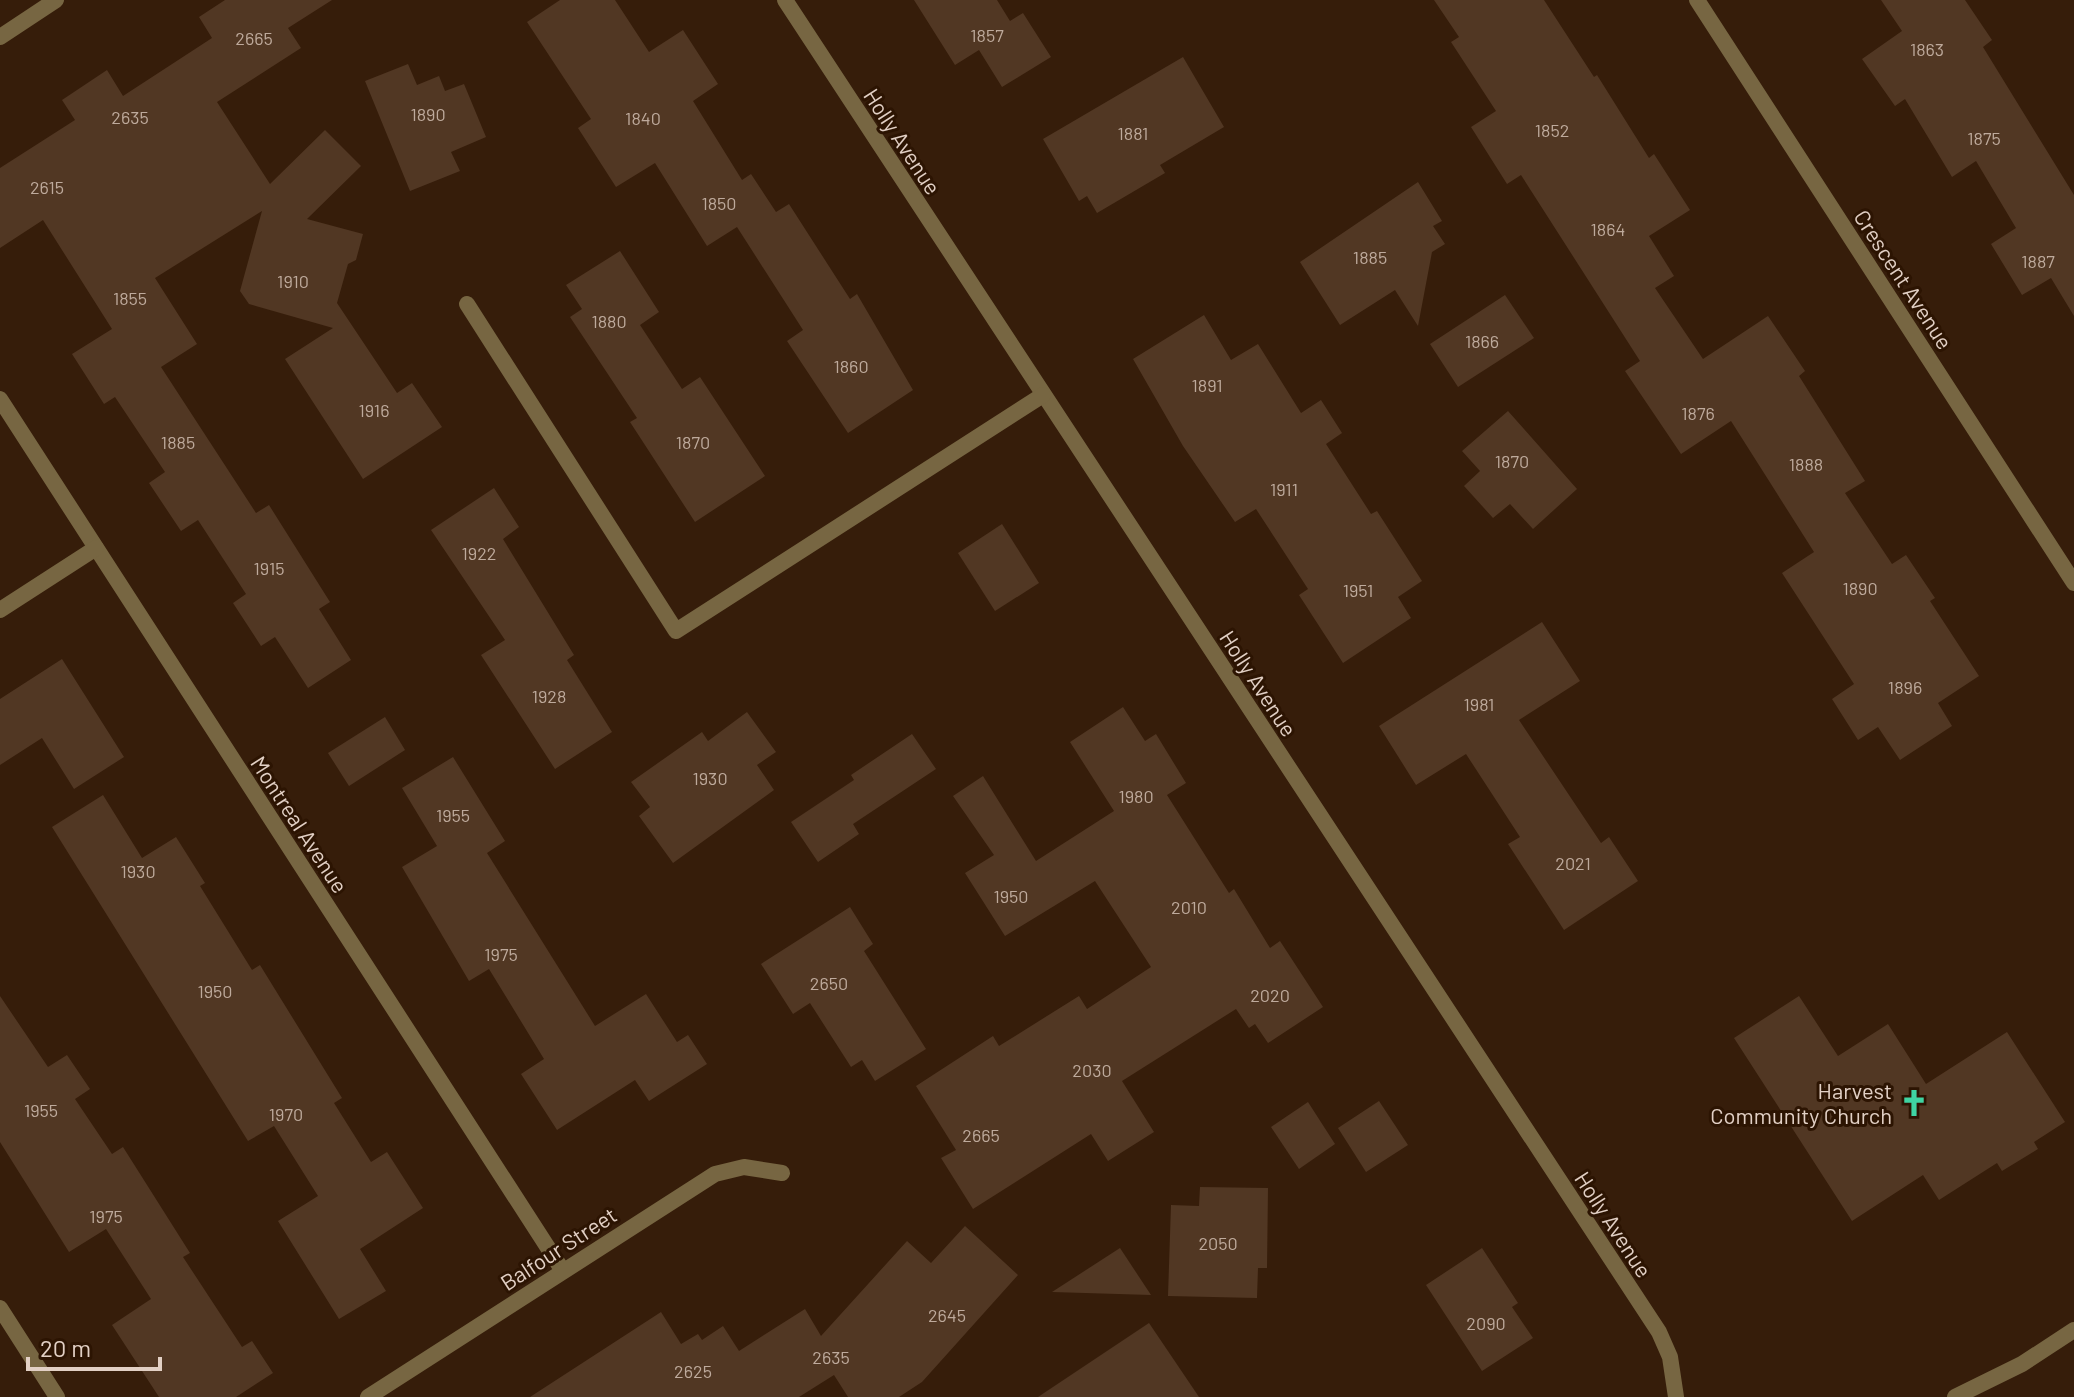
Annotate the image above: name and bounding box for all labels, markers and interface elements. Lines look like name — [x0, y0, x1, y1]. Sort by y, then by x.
house number: 1857 — [970, 24, 1004, 46]
house number: 2665 — [235, 27, 273, 49]
house number: 1863 — [1910, 38, 1944, 60]
street label: Holly Avenue — [859, 83, 947, 199]
house number: 1890 — [410, 103, 446, 125]
house number: 2635 — [111, 106, 149, 128]
house number: 1840 — [625, 107, 661, 129]
house number: 1852 — [1535, 119, 1569, 141]
house number: 1881 — [1118, 122, 1148, 144]
house number: 1875 — [1967, 127, 2001, 149]
house number: 2615 — [30, 176, 64, 198]
house number: 1850 — [701, 192, 737, 214]
street label: Crescent Avenue — [1849, 205, 1959, 353]
house number: 1864 — [1591, 218, 1625, 240]
house number: 1885 — [1353, 246, 1387, 268]
house number: 1887 — [2021, 250, 2055, 272]
house number: 1910 — [277, 270, 309, 292]
house number: 1855 — [113, 287, 147, 309]
house number: 1880 — [591, 310, 627, 332]
house number: 1866 — [1465, 330, 1499, 352]
house number: 1860 — [833, 355, 869, 377]
house number: 1891 — [1192, 374, 1223, 396]
house number: 1916 — [359, 399, 389, 421]
house number: 1876 — [1681, 402, 1715, 424]
house number: 1885 — [161, 431, 195, 453]
house number: 1870 — [676, 431, 710, 453]
house number: 1870 — [1495, 450, 1529, 472]
house number: 1888 — [1789, 453, 1823, 475]
house number: 1911 — [1270, 478, 1298, 500]
house number: 1922 — [462, 542, 496, 564]
house number: 1915 — [254, 557, 284, 579]
house number: 1890 — [1842, 577, 1878, 599]
house number: 1951 — [1343, 579, 1373, 601]
street label: Holly Avenue — [1215, 625, 1303, 741]
house number: 1896 — [1888, 676, 1922, 698]
house number: 1928 — [532, 685, 566, 707]
house number: 1981 — [1464, 693, 1494, 715]
street label: Montreal Avenue — [246, 751, 354, 897]
house number: 1930 — [692, 767, 728, 789]
house number: 1980 — [1118, 785, 1154, 807]
house number: 1955 — [436, 804, 470, 826]
house number: 2021 — [1555, 852, 1591, 874]
house number: 1930 — [120, 860, 156, 882]
house number: 1950 — [993, 885, 1029, 907]
house number: 2010 — [1171, 896, 1207, 918]
house number: 1975 — [484, 943, 518, 965]
house number: 2650 — [810, 972, 848, 994]
house number: 1950 — [197, 980, 233, 1002]
house number: 2020 — [1250, 984, 1290, 1006]
house number: 2030 — [1072, 1059, 1112, 1081]
place label: Harvest Community Church — [1710, 1077, 1892, 1128]
church icon: Harvest Community Church — [1899, 1088, 1929, 1118]
house number: 1955 — [24, 1099, 58, 1121]
house number: 1970 — [269, 1103, 303, 1125]
house number: 2665 — [962, 1124, 1000, 1146]
street label: Holly Avenue — [1570, 1166, 1658, 1282]
street label: Balfour Street — [495, 1201, 621, 1295]
house number: 1975 — [89, 1205, 123, 1227]
house number: 2050 — [1198, 1232, 1238, 1254]
house number: 2645 — [928, 1304, 966, 1326]
house number: 2090 — [1466, 1312, 1506, 1334]
scale bar — [28, 1321, 160, 1371]
text: 20 m — [40, 1333, 91, 1362]
house number: 2635 — [812, 1346, 850, 1368]
house number: 2625 — [674, 1360, 712, 1382]

